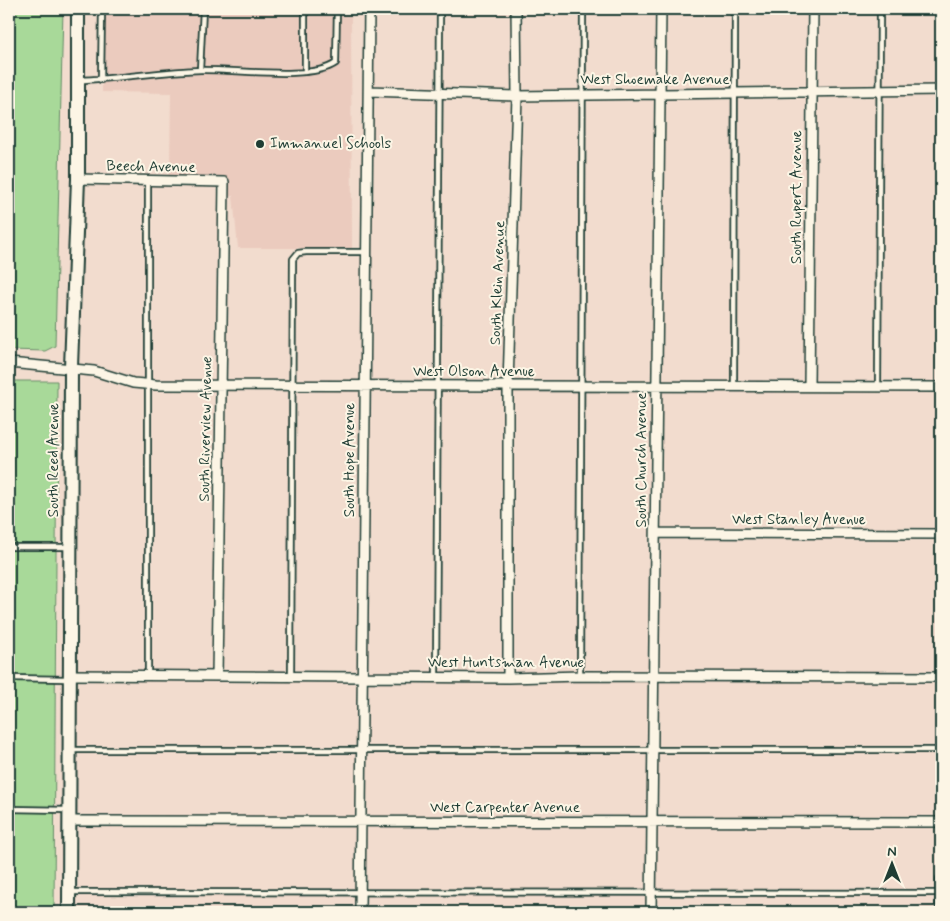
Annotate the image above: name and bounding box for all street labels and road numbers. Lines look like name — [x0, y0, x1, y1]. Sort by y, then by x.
street label: West Shoemake Avenue — [580, 70, 730, 90]
street label: South Rupert Avenue — [787, 130, 807, 264]
street label: Beech Avenue — [106, 156, 196, 178]
street label: South Klein Avenue — [486, 220, 510, 346]
street label: South Riverview Avenue — [195, 356, 217, 502]
street label: West Olson Avenue — [413, 362, 535, 382]
street label: South Church Avenue — [632, 392, 652, 528]
street label: South Reed Avenue — [44, 403, 64, 517]
street label: South Hope Avenue — [340, 403, 360, 517]
street label: West Stanley Avenue — [732, 510, 866, 530]
street label: West Huntsman Avenue — [428, 653, 584, 673]
street label: West Carpenter Avenue — [430, 798, 580, 818]

